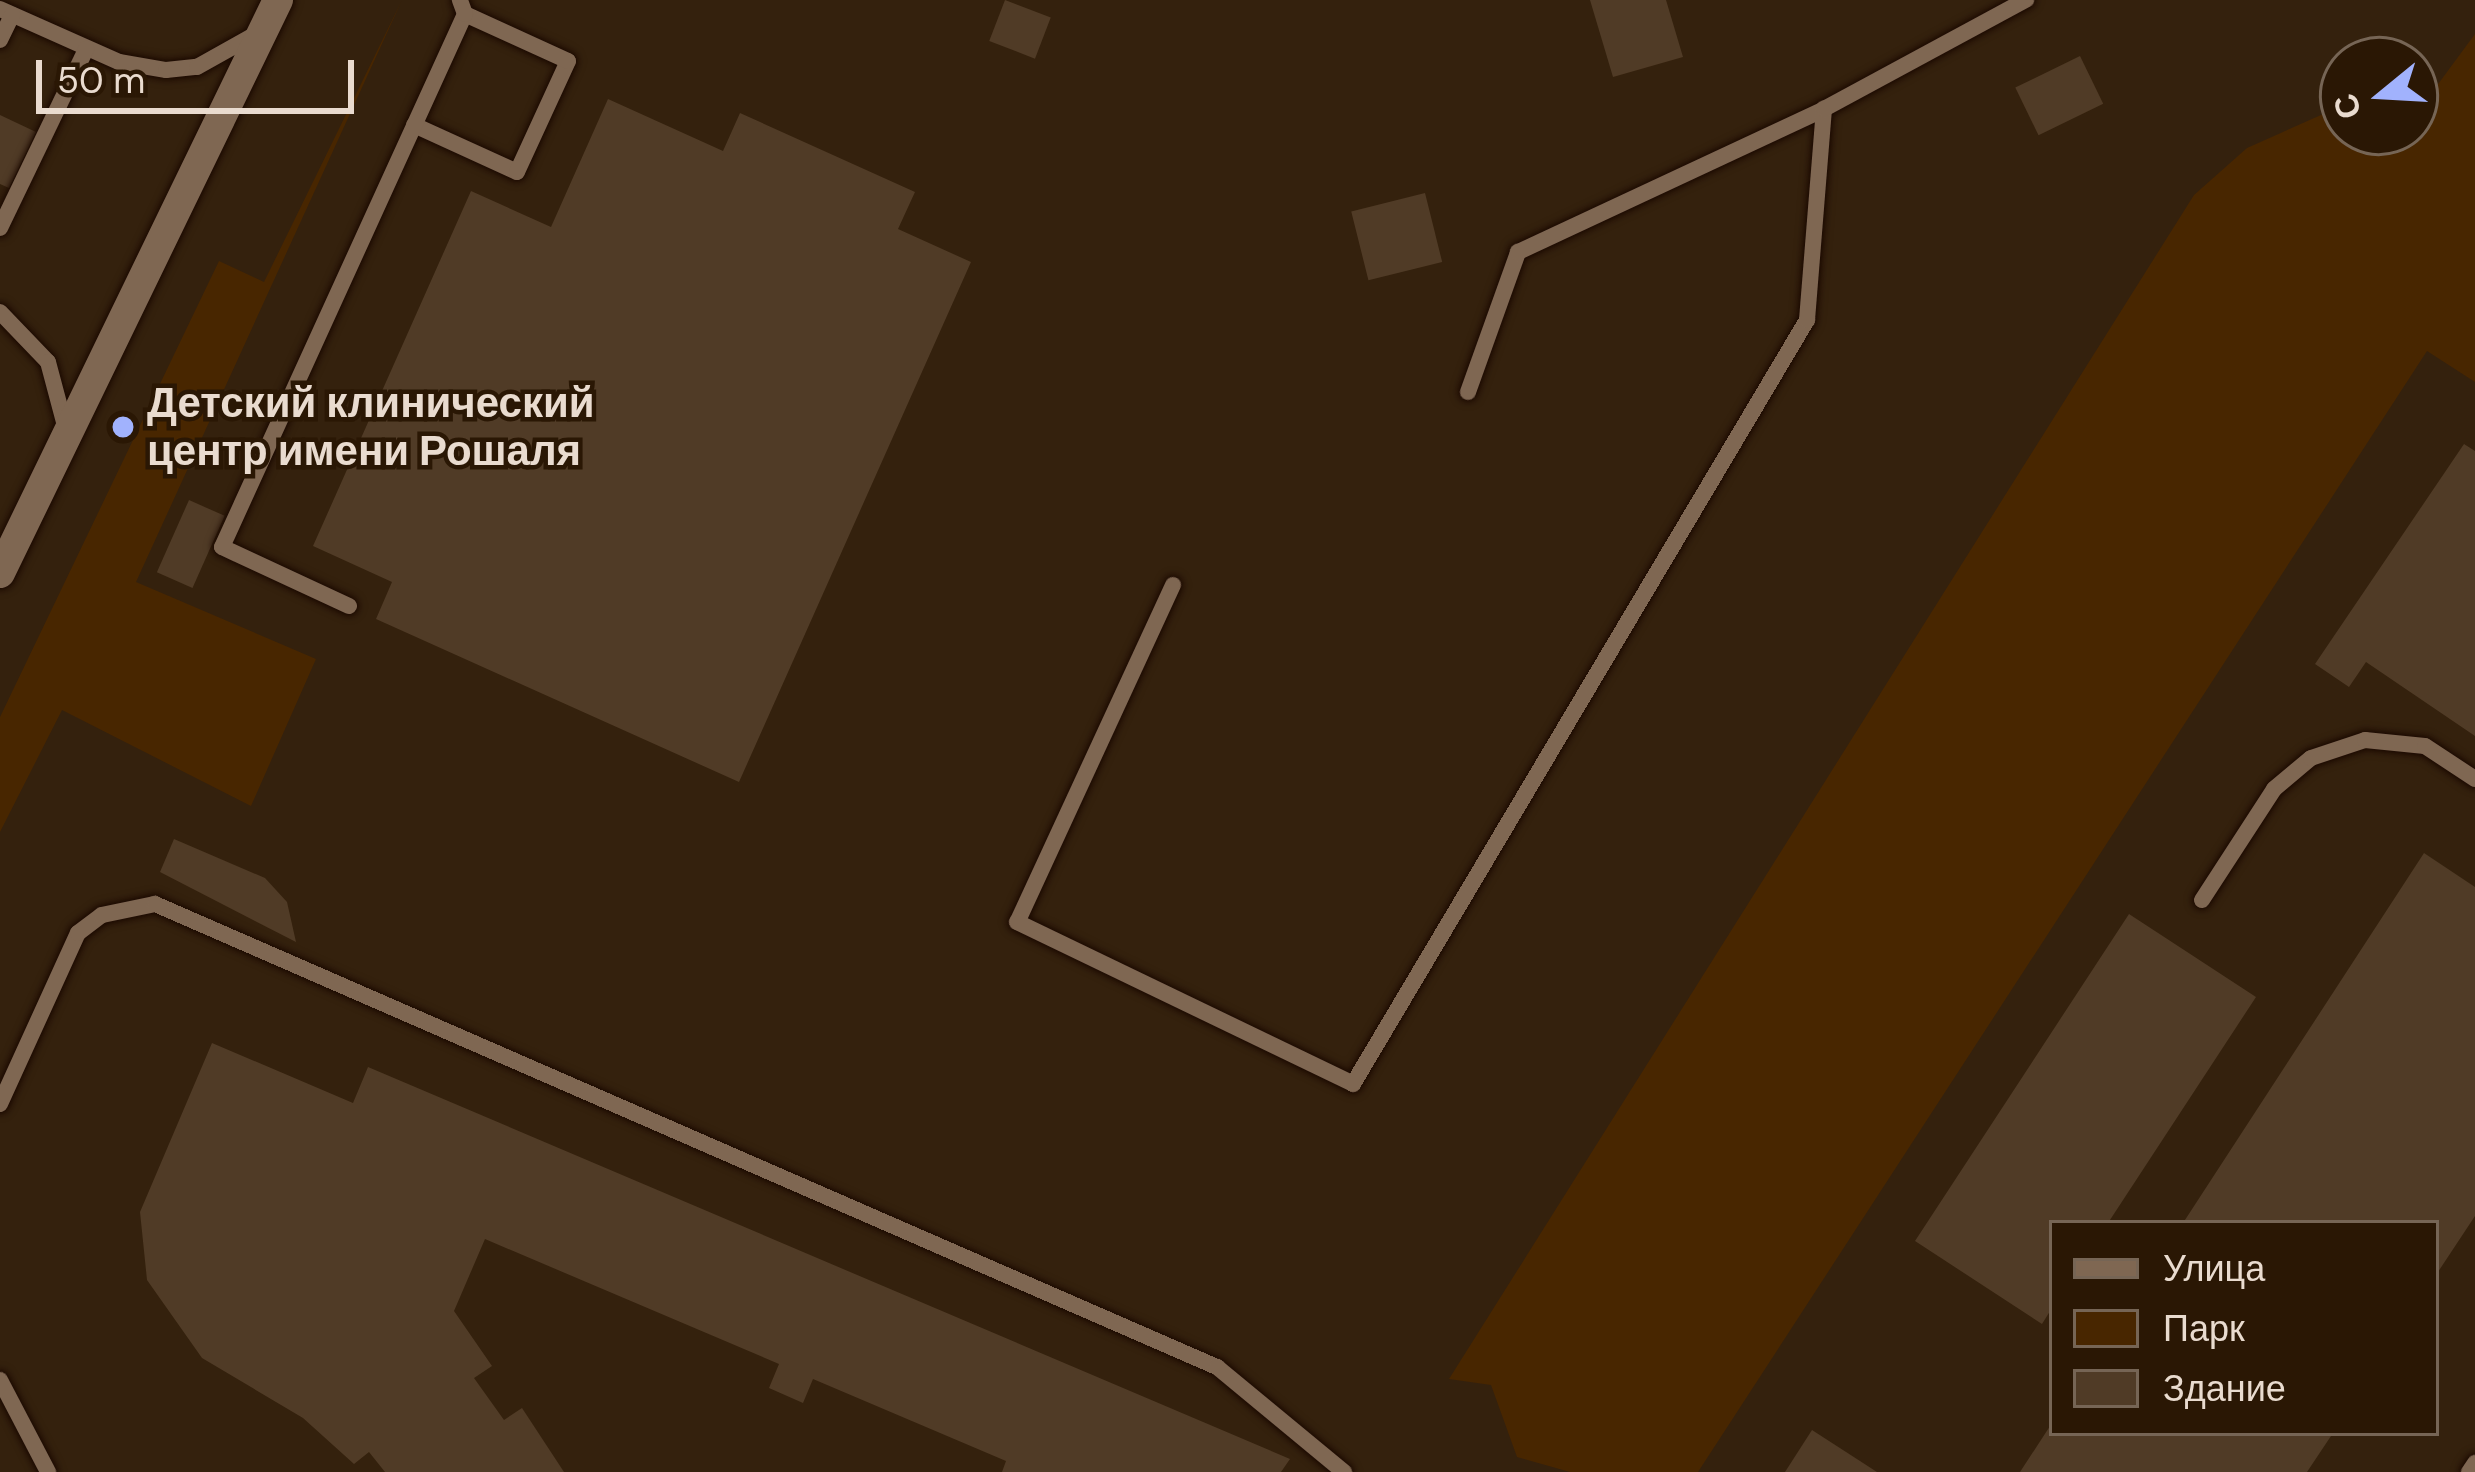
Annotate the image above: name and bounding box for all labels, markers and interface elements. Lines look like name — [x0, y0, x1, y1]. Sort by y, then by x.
scale bar — [42, 36, 360, 110]
north arrow — [2319, 36, 2439, 156]
text: 50 m — [57, 57, 145, 104]
text: С — [2323, 88, 2371, 124]
place label: Детский клинический центр имени Рошаля — [147, 378, 595, 476]
marker: Детский клинический центр имени Рошаля — [110, 414, 136, 440]
legend — [2049, 1220, 2439, 1436]
text: Улица — [2163, 1245, 2265, 1292]
text: Парк — [2163, 1305, 2245, 1352]
text: Здание — [2163, 1365, 2286, 1412]

